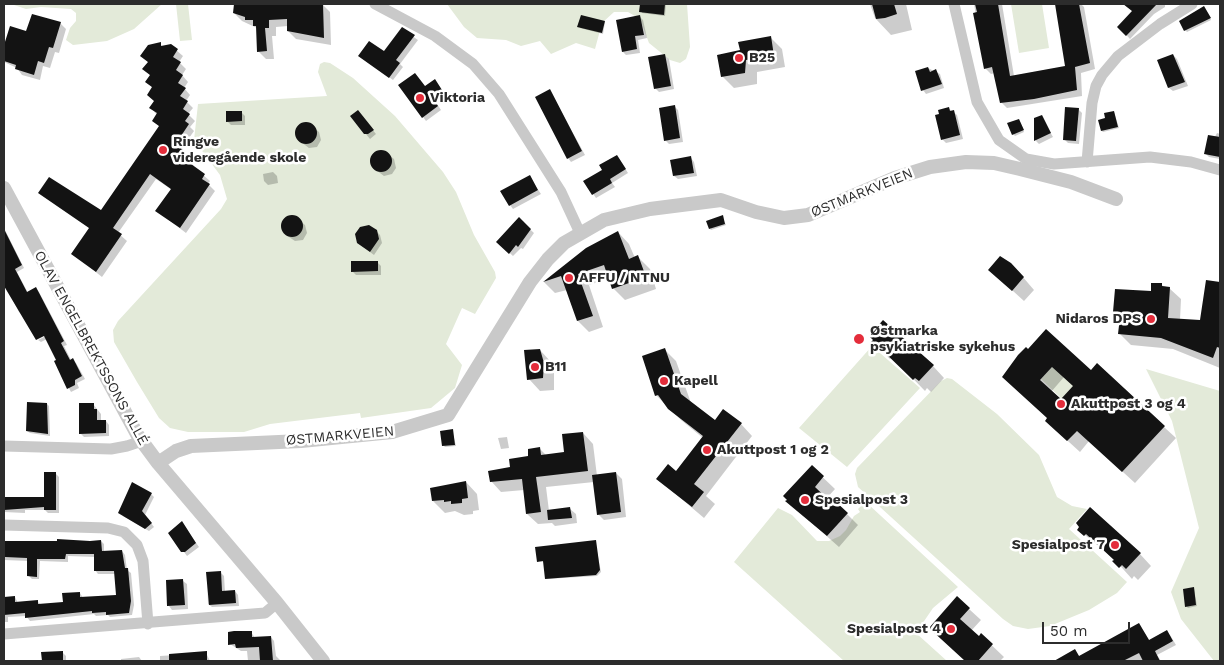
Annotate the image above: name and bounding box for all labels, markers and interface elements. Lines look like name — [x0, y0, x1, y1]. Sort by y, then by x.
place label: B25 — [749, 50, 775, 66]
marker: B25 — [733, 52, 745, 64]
place label: Viktoria — [430, 90, 485, 106]
marker: Viktoria — [414, 92, 426, 104]
place label: Ringve videregående skole — [173, 134, 306, 166]
marker: Ringve videregående skole — [157, 144, 169, 156]
street label: ØSTMARKVEIEN — [809, 165, 915, 221]
street label: OLAV ENGELBREKTSSONS ALLÉ — [30, 248, 152, 448]
place label: AFFU / NTNU — [579, 270, 670, 286]
marker: AFFU / NTNU — [563, 272, 575, 284]
place label: Nidaros DPS — [1055, 311, 1141, 327]
marker: Nidaros DPS — [1145, 313, 1157, 325]
place label: Østmarka psykiatriske sykehus — [870, 323, 1015, 356]
marker: Østmarka psykiatriske sykehus — [852, 332, 866, 346]
place label: B11 — [545, 359, 567, 375]
marker: B11 — [529, 361, 541, 373]
place label: Kapell — [674, 373, 718, 389]
marker: Kapell — [658, 375, 670, 387]
place label: Akuttpost 3 og 4 — [1071, 396, 1186, 412]
marker: Akuttpost 3 og 4 — [1055, 398, 1067, 410]
street label: ØSTMARKVEIEN — [285, 423, 395, 449]
place label: Akuttpost 1 og 2 — [717, 442, 829, 458]
marker: Akuttpost 1 og 2 — [701, 444, 713, 456]
place label: Spesialpost 3 — [815, 492, 908, 508]
marker: Spesialpost 3 — [799, 494, 811, 506]
place label: Spesialpost 7 — [1012, 537, 1105, 553]
marker: Spesialpost 7 — [1109, 539, 1121, 551]
scale bar — [1044, 612, 1132, 644]
place label: Spesialpost 4 — [847, 621, 941, 637]
text: 50 m — [1050, 622, 1087, 640]
marker: Spesialpost 4 — [945, 623, 957, 635]

